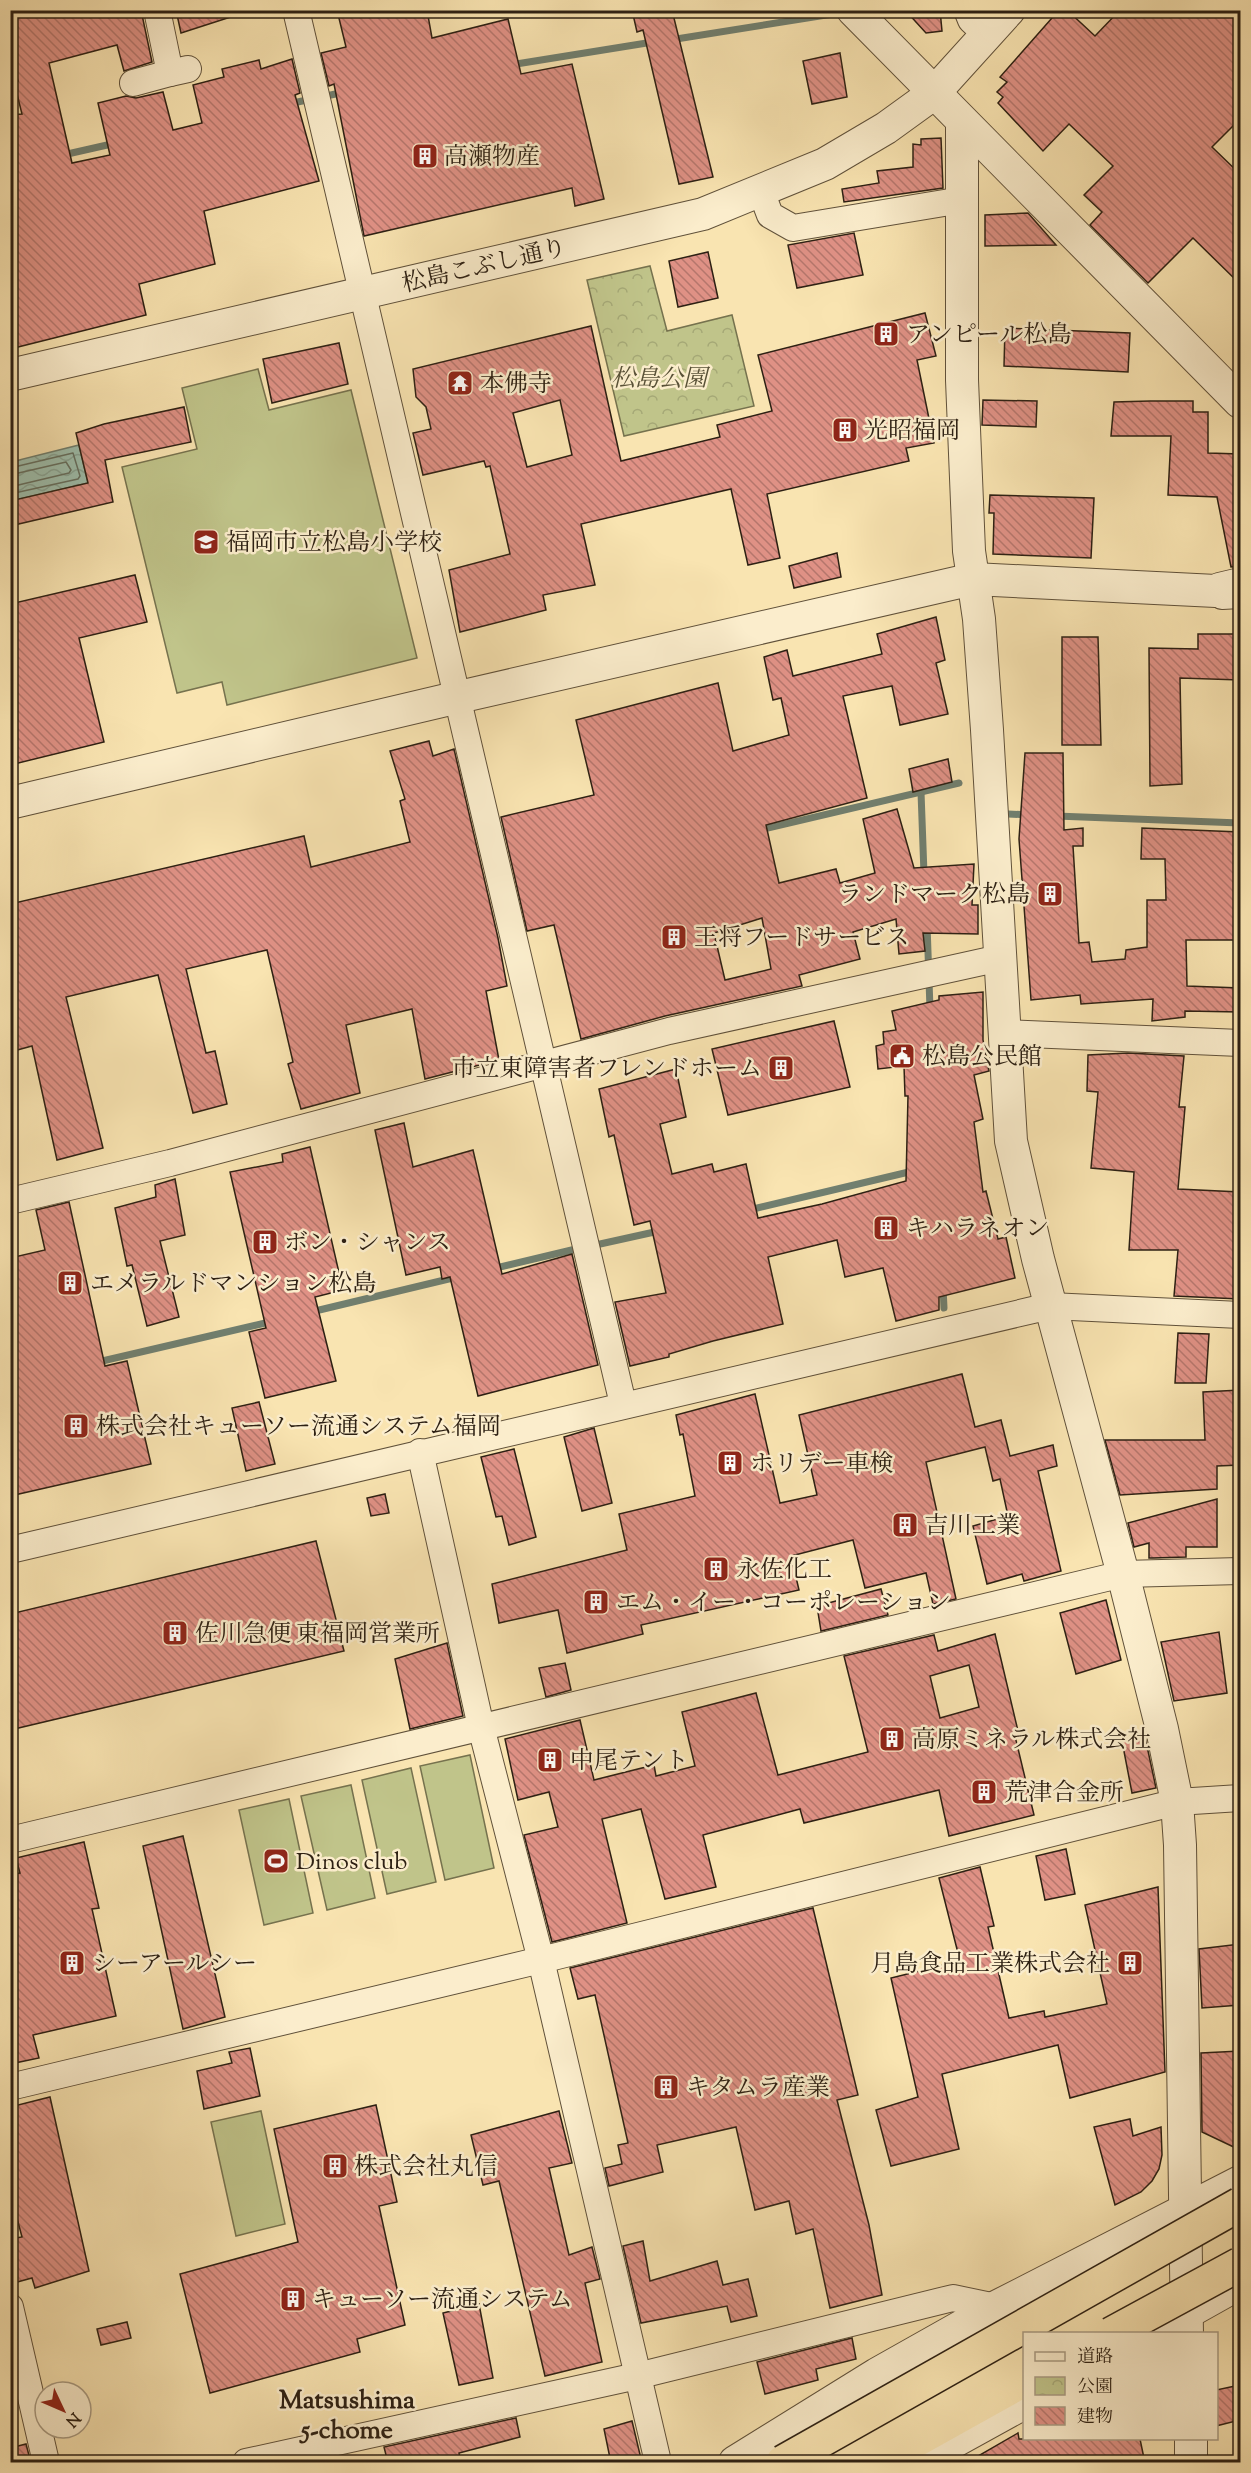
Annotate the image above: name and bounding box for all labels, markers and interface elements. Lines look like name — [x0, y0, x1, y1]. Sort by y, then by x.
building icon: 高瀬物産 — [410, 141, 440, 171]
place label: 高瀬物産 — [444, 141, 540, 175]
street label: 松島こぶし通り — [399, 231, 570, 302]
building icon: アンピール松島 — [871, 319, 901, 349]
place label: アンピール松島 — [906, 319, 1072, 353]
park label: 松島公園 — [611, 363, 711, 397]
temple icon: 本佛寺 — [445, 368, 475, 398]
place label: 本佛寺 — [480, 368, 552, 402]
building icon: 光昭福岡 — [830, 415, 860, 445]
place label: 光昭福岡 — [864, 415, 960, 449]
school or university icon: 福岡市立松島小学校 — [191, 527, 221, 557]
place label: 福岡市立松島小学校 — [226, 527, 442, 561]
place label: ランドマーク松島 — [838, 879, 1030, 913]
building icon: ランドマーク松島 — [1035, 879, 1065, 909]
building icon: 王将フードサービス — [659, 922, 689, 952]
place label: 王将フードサービス — [694, 922, 909, 956]
public building icon: 松島公民館 — [887, 1041, 917, 1071]
place label: 松島公民館 — [922, 1041, 1042, 1075]
place label: 市立東障害者フレンドホーム — [452, 1053, 762, 1087]
building icon: 市立東障害者フレンドホーム — [766, 1053, 796, 1083]
building icon: キハラネオン — [871, 1213, 901, 1243]
place label: キハラネオン — [906, 1213, 1049, 1247]
building icon: ボン・シャンス — [250, 1227, 280, 1257]
place label: ボン・シャンス — [284, 1227, 451, 1261]
building icon: エメラルドマンション松島 — [55, 1268, 85, 1298]
place label: エメラルドマンション松島 — [90, 1268, 376, 1302]
building icon: 株式会社キューソー流通システム福岡 — [61, 1411, 91, 1441]
place label: 株式会社キューソー流通システム福岡 — [96, 1411, 501, 1445]
building icon: ホリデー車検 — [715, 1448, 745, 1478]
place label: ホリデー車検 — [750, 1448, 894, 1482]
building icon: 吉川工業 — [890, 1510, 920, 1540]
place label: 吉川工業 — [924, 1510, 1020, 1544]
building icon: 永佐化工 — [701, 1554, 731, 1584]
place label: 永佐化工 — [736, 1554, 832, 1588]
building icon: エム・イー・コーポレーション — [581, 1587, 611, 1617]
place label: エム・イー・コーポレーション — [616, 1587, 951, 1621]
building icon: 佐川急便 東福岡営業所 — [160, 1618, 190, 1648]
place label: 佐川急便 東福岡営業所 — [195, 1618, 440, 1652]
building icon: 高原ミネラル株式会社 — [877, 1724, 907, 1754]
place label: 高原ミネラル株式会社 — [912, 1724, 1151, 1758]
building icon: 中尾テント — [535, 1745, 565, 1775]
place label: 中尾テント — [570, 1745, 689, 1779]
building icon: 荒津合金所 — [969, 1777, 999, 1807]
place label: 荒津合金所 — [1004, 1777, 1124, 1811]
sports icon: Dinos club — [261, 1846, 291, 1876]
place label: Dinos club — [296, 1846, 407, 1880]
building icon: シーアールシー — [57, 1948, 87, 1978]
place label: シーアールシー — [92, 1948, 257, 1982]
place label: 月島食品工業株式会社 — [870, 1948, 1110, 1982]
building icon: 月島食品工業株式会社 — [1115, 1948, 1145, 1978]
building icon: キタムラ産業 — [651, 2072, 681, 2102]
place label: キタムラ産業 — [686, 2072, 830, 2106]
building icon: 株式会社丸信 — [320, 2151, 350, 2181]
place label: 株式会社丸信 — [354, 2151, 498, 2185]
building icon: キューソー流通システム — [278, 2284, 308, 2314]
place label: キューソー流通システム — [312, 2284, 573, 2318]
legend — [1023, 2332, 1218, 2440]
text: 道路 — [1077, 2345, 1113, 2371]
text: 公園 — [1077, 2375, 1113, 2401]
north arrow — [33, 2380, 93, 2440]
district label: Matsushima 5-chome — [279, 2383, 415, 2450]
text: 建物 — [1077, 2405, 1113, 2431]
text: N — [59, 2406, 85, 2431]

